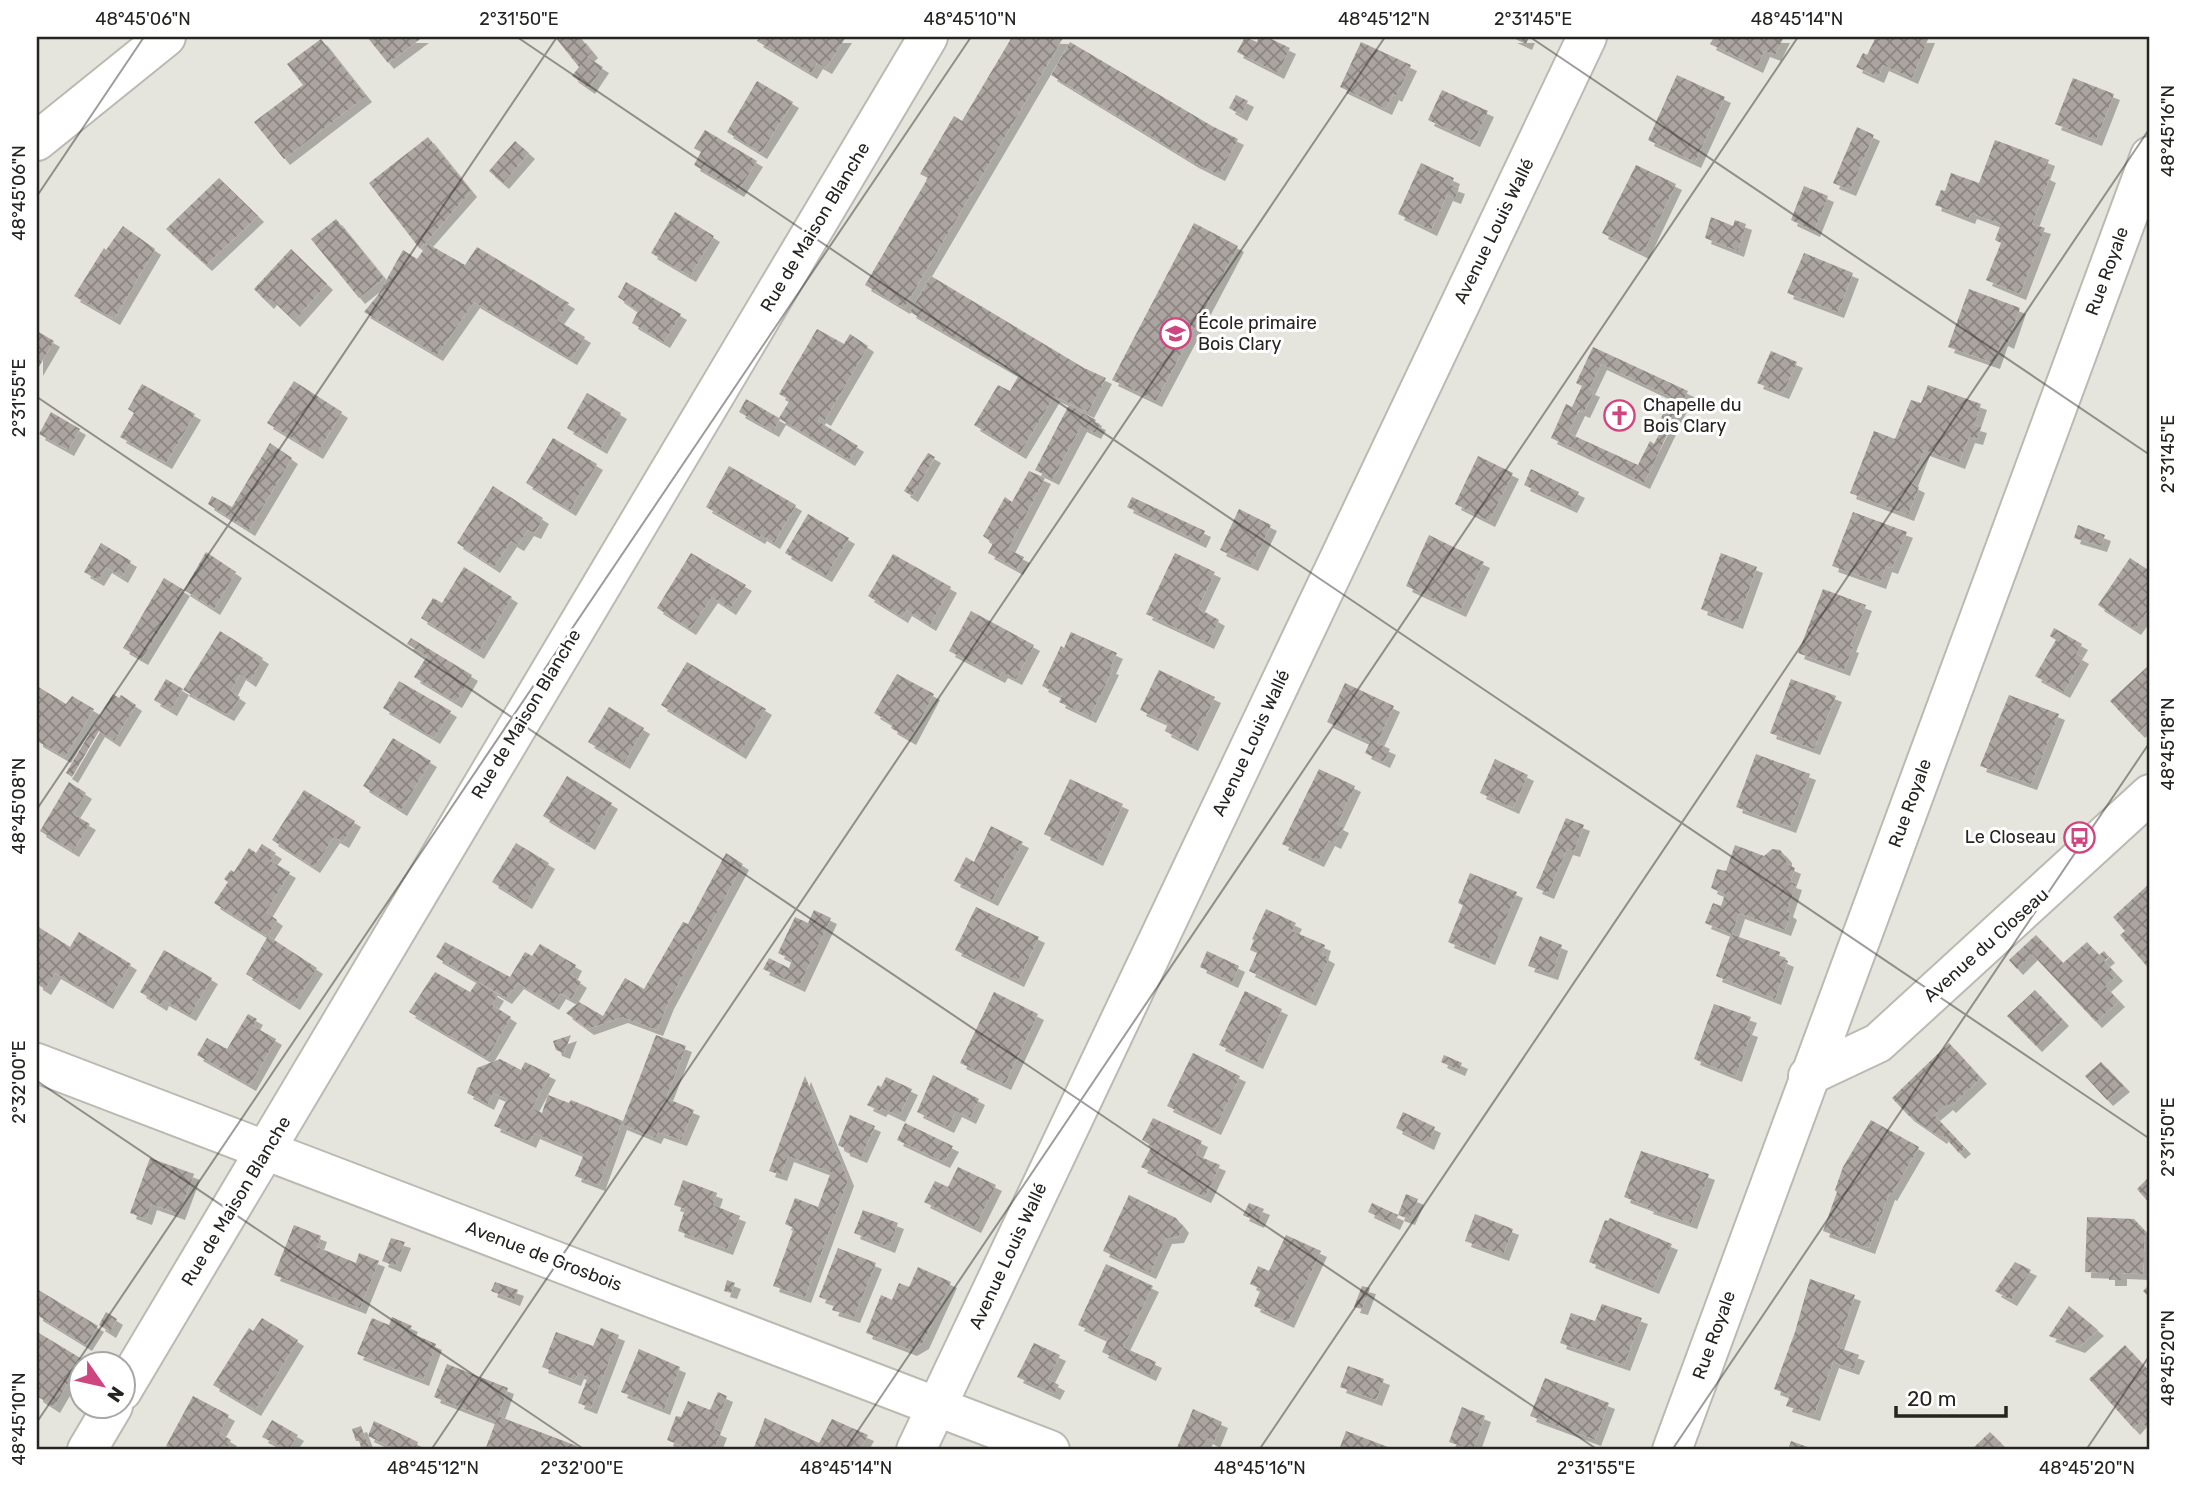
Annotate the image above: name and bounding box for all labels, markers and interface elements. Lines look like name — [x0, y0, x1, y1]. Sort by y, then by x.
text: 48°45'06"N — [95, 8, 191, 30]
text: 2°31'50"E — [479, 8, 559, 30]
text: 48°45'10"N — [923, 8, 1017, 30]
text: 48°45'12"N — [1338, 8, 1430, 30]
text: 2°31'45"E — [1494, 8, 1572, 30]
text: 48°45'14"N — [1751, 8, 1843, 30]
text: 48°45'16"N — [2157, 85, 2179, 177]
street label: Rue de Maison Blanche — [756, 138, 874, 316]
text: 48°45'06"N — [8, 145, 30, 241]
street label: Avenue Louis Wallé — [1449, 155, 1539, 307]
street label: Rue Royale — [2081, 224, 2133, 318]
place label: École primaire Bois Clary — [1198, 312, 1317, 355]
school or university icon: École primaire Bois Clary — [1158, 316, 1192, 350]
text: 2°31'55"E — [8, 359, 30, 437]
place label: Chapelle du Bois Clary — [1643, 394, 1741, 437]
church icon: Chapelle du Bois Clary — [1603, 398, 1637, 432]
text: 2°31'45"E — [2157, 415, 2179, 493]
street label: Rue de Maison Blanche — [467, 625, 585, 803]
street label: Avenue Louis Wallé — [1207, 666, 1295, 820]
text: 48°45'18"N — [2157, 697, 2179, 791]
street label: Rue Royale — [1884, 756, 1936, 850]
text: 48°45'08"N — [8, 758, 30, 854]
bus stop icon: Le Closeau — [2062, 820, 2096, 854]
place label: Le Closeau — [1965, 826, 2056, 848]
street label: Avenue du Closeau — [1919, 883, 2053, 1007]
text: 2°32'00"E — [8, 1040, 30, 1124]
text: 2°31'50"E — [2157, 1097, 2179, 1177]
street label: Rue de Maison Blanche — [177, 1112, 295, 1290]
street label: Avenue Louis Wallé — [964, 1179, 1052, 1333]
street label: Avenue de Grosbois — [463, 1216, 625, 1296]
street label: Rue Royale — [1688, 1288, 1740, 1382]
text: 48°45'20"N — [2157, 1310, 2179, 1406]
north arrow — [66, 1350, 136, 1420]
text: 48°45'10"N — [8, 1372, 30, 1466]
scale bar — [1896, 1375, 2007, 1419]
text: N — [102, 1382, 129, 1406]
text: 20 m — [1907, 1386, 1956, 1411]
text: 48°45'12"N — [387, 1457, 479, 1479]
text: 2°32'00"E — [540, 1457, 624, 1479]
text: 48°45'14"N — [800, 1457, 892, 1479]
text: 48°45'16"N — [1214, 1457, 1306, 1479]
text: 2°31'55"E — [1557, 1457, 1635, 1479]
text: 48°45'20"N — [2039, 1457, 2135, 1479]

